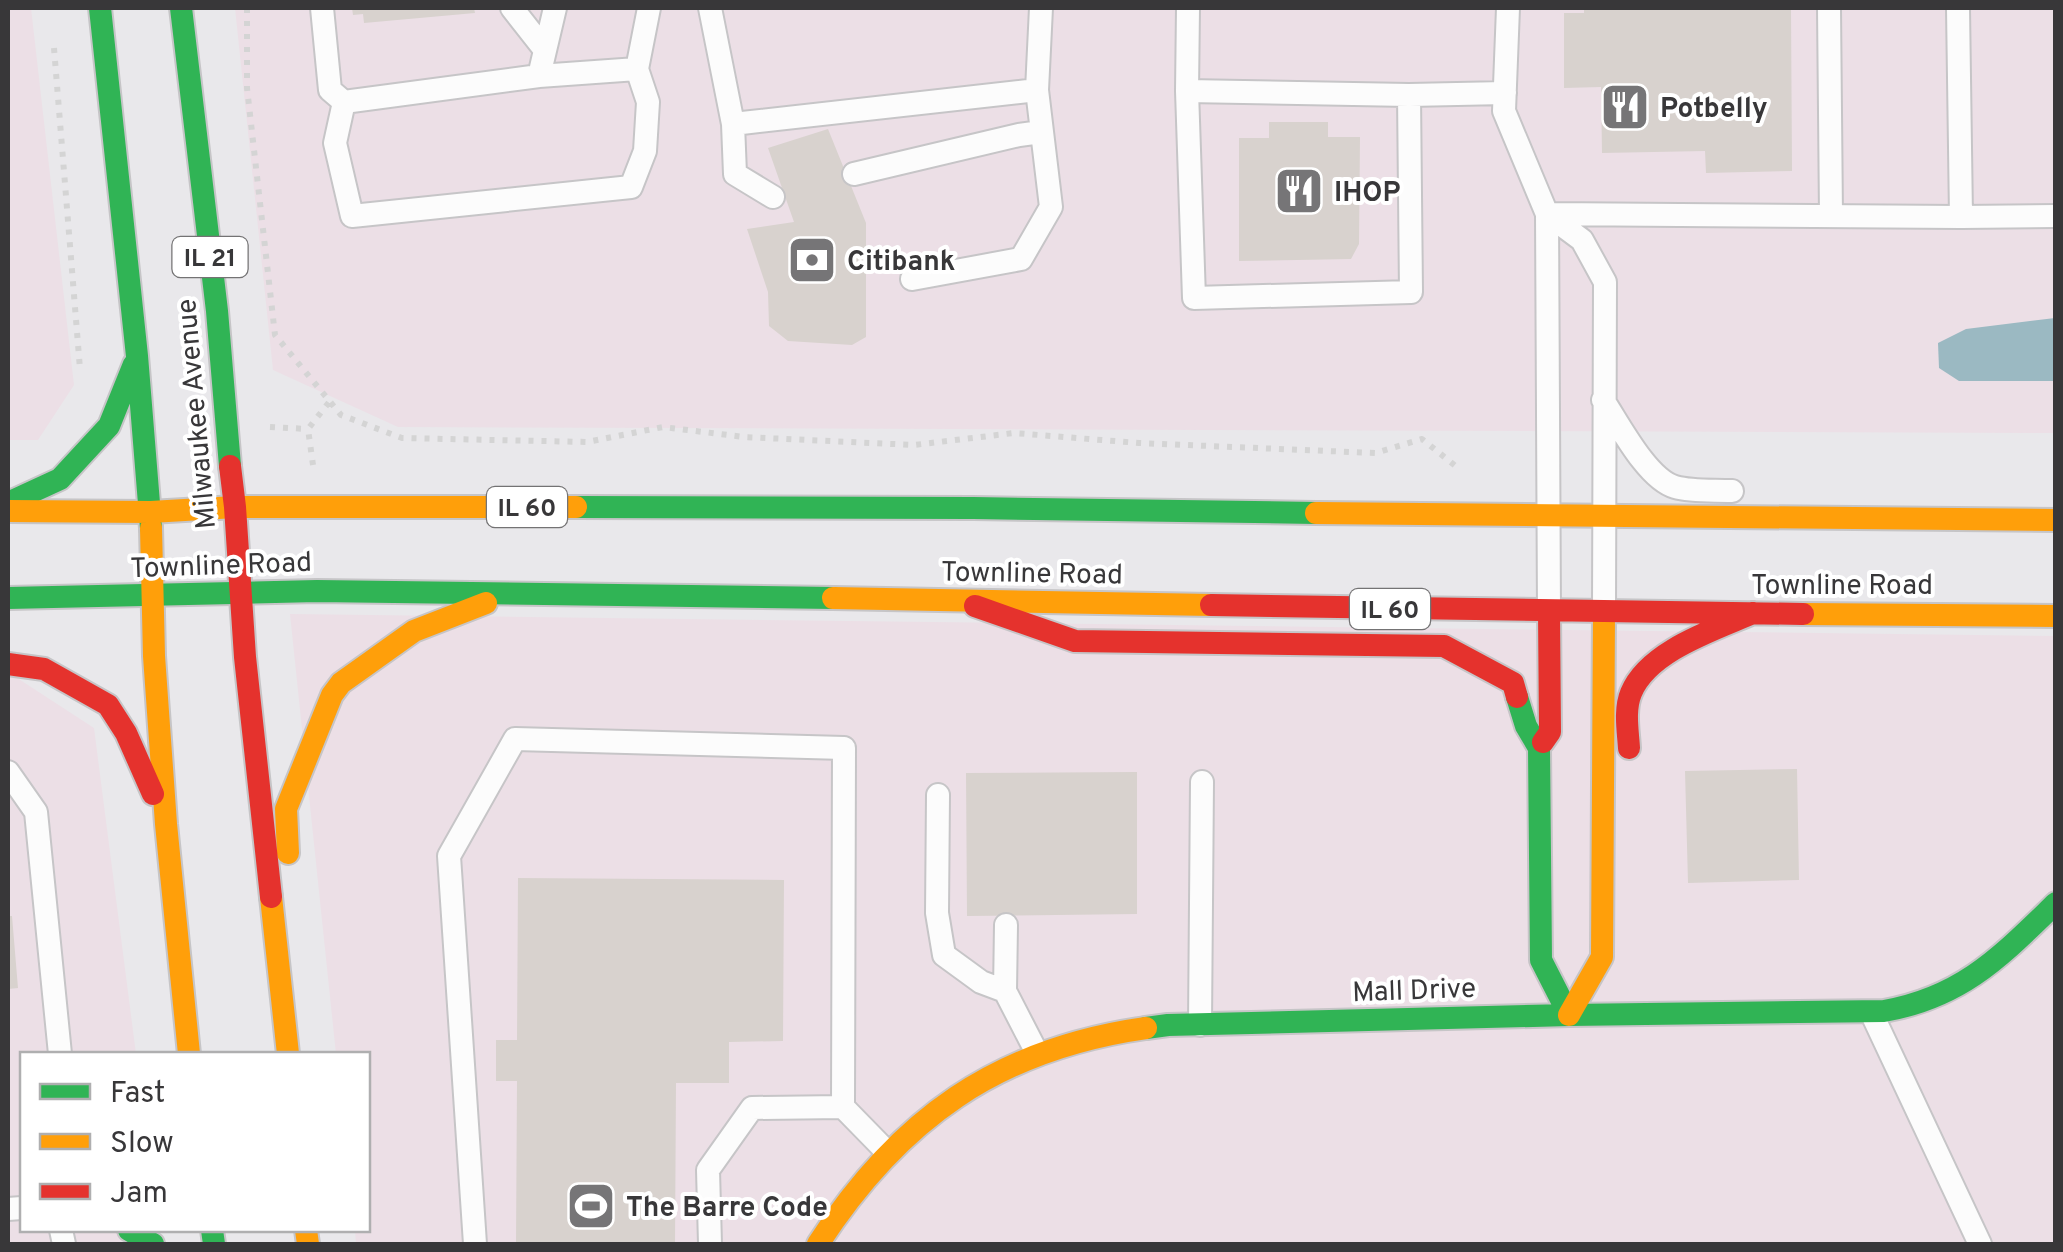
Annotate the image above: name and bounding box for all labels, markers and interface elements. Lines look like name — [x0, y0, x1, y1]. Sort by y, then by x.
restaurant icon: Potbelly — [1599, 81, 1651, 133]
place label: Potbelly — [1660, 92, 1768, 128]
restaurant icon: IHOP — [1273, 165, 1325, 217]
place label: IHOP — [1334, 176, 1400, 212]
bank icon: Citibank — [786, 234, 838, 286]
road number: IL 21 — [172, 237, 248, 277]
place label: Citibank — [847, 245, 955, 281]
street label: Milwaukee Avenue — [170, 297, 226, 530]
road number: IL 60 — [487, 487, 567, 527]
street label: Townline Road — [130, 546, 313, 588]
street label: Townline Road — [941, 555, 1123, 595]
street label: Townline Road — [1751, 569, 1933, 605]
road number: IL 60 — [1350, 589, 1430, 629]
street label: Mall Drive — [1352, 972, 1477, 1012]
legend — [20, 1052, 370, 1232]
text: Fast — [110, 1076, 165, 1113]
text: Slow — [110, 1126, 174, 1163]
text: Jam — [110, 1176, 168, 1213]
sports icon: The Barre Code — [565, 1180, 617, 1232]
place label: The Barre Code — [626, 1191, 828, 1227]

